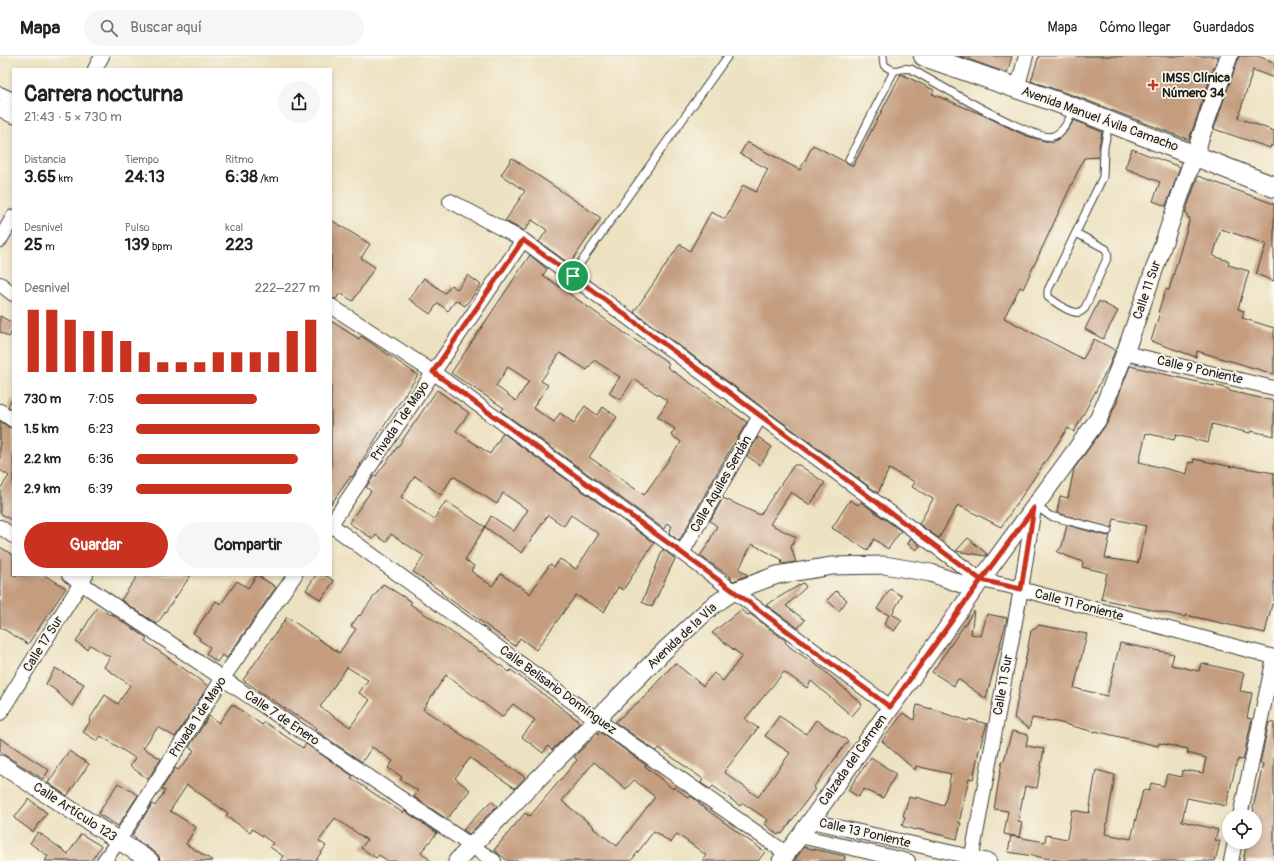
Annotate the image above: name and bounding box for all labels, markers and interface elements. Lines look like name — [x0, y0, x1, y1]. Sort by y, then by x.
search box — [84, 10, 364, 46]
text: Mapa — [20, 16, 60, 40]
icon: search — [98, 17, 120, 39]
text: Buscar aquí — [130, 18, 202, 37]
text: Mapa — [1048, 19, 1077, 36]
text: Cómo llegar — [1099, 19, 1171, 36]
text: Guardados — [1193, 19, 1254, 36]
place label: IMSS Clínica Número 34 — [1162, 70, 1230, 101]
marker: IMSS Clínica Número 34 — [1147, 79, 1159, 91]
text: Carrera nocturna — [24, 80, 183, 108]
button: share — [278, 81, 320, 123]
street label: Avenida Manuel Ávila Camacho — [1019, 83, 1181, 155]
text: 21:43 · 5 × 730 m — [24, 109, 122, 125]
text: Distancia — [24, 153, 66, 166]
text: Tiempo — [125, 153, 159, 166]
text: Ritmo — [225, 153, 254, 166]
text: 3.65 — [24, 166, 56, 187]
text: 24:13 — [125, 166, 165, 187]
text: 6:38 — [225, 166, 258, 187]
text: km — [56, 172, 73, 185]
text: /km — [258, 172, 279, 185]
text: Desnivel — [24, 221, 63, 234]
text: Pulso — [125, 221, 150, 234]
text: kcal — [225, 221, 243, 234]
text: 25 — [24, 234, 43, 255]
text: 139 — [125, 234, 150, 255]
text: 223 — [225, 234, 253, 255]
text: m — [43, 240, 55, 253]
text: bpm — [150, 240, 172, 253]
street label: Calle 11 Sur — [1129, 258, 1165, 322]
pin — [556, 259, 590, 293]
icon: arrive — [562, 265, 584, 287]
text: Desnivel — [24, 280, 70, 296]
text: 222–227 m — [255, 280, 320, 296]
street label: Calle 9 Poniente — [1155, 352, 1245, 388]
street label: Privada 1 de Mayo — [367, 378, 433, 464]
text: 730 m — [24, 391, 61, 407]
text: 7:05 — [88, 391, 114, 407]
text: 1.5 km — [24, 421, 59, 437]
text: 6:23 — [88, 421, 113, 437]
street label: Calle Aquiles Serdán — [687, 433, 755, 535]
text: 2.2 km — [24, 451, 61, 467]
text: 6:36 — [88, 451, 114, 467]
text: 2.9 km — [24, 481, 61, 497]
text: 6:39 — [88, 481, 113, 497]
button: Guardar — [24, 522, 168, 568]
button: Compartir — [176, 522, 320, 568]
street label: Calle 11 Poniente — [1033, 585, 1126, 625]
street label: Avenida de la Vía — [644, 600, 720, 672]
street label: Calle 17 Sur — [20, 613, 67, 675]
street label: Calle Belisario Domínguez — [496, 642, 620, 738]
street label: Calle 11 Sur — [990, 653, 1016, 717]
street label: Privada 1 de Mayo — [166, 674, 230, 760]
street label: Calle 7 de Enero — [242, 687, 322, 749]
street label: Calzada del Carmen — [816, 711, 890, 809]
street label: Calle Artículo 123 — [30, 779, 120, 845]
map controls — [1222, 809, 1262, 849]
button: locate — [1222, 809, 1262, 849]
street label: Calle 13 Poniente — [818, 815, 913, 851]

